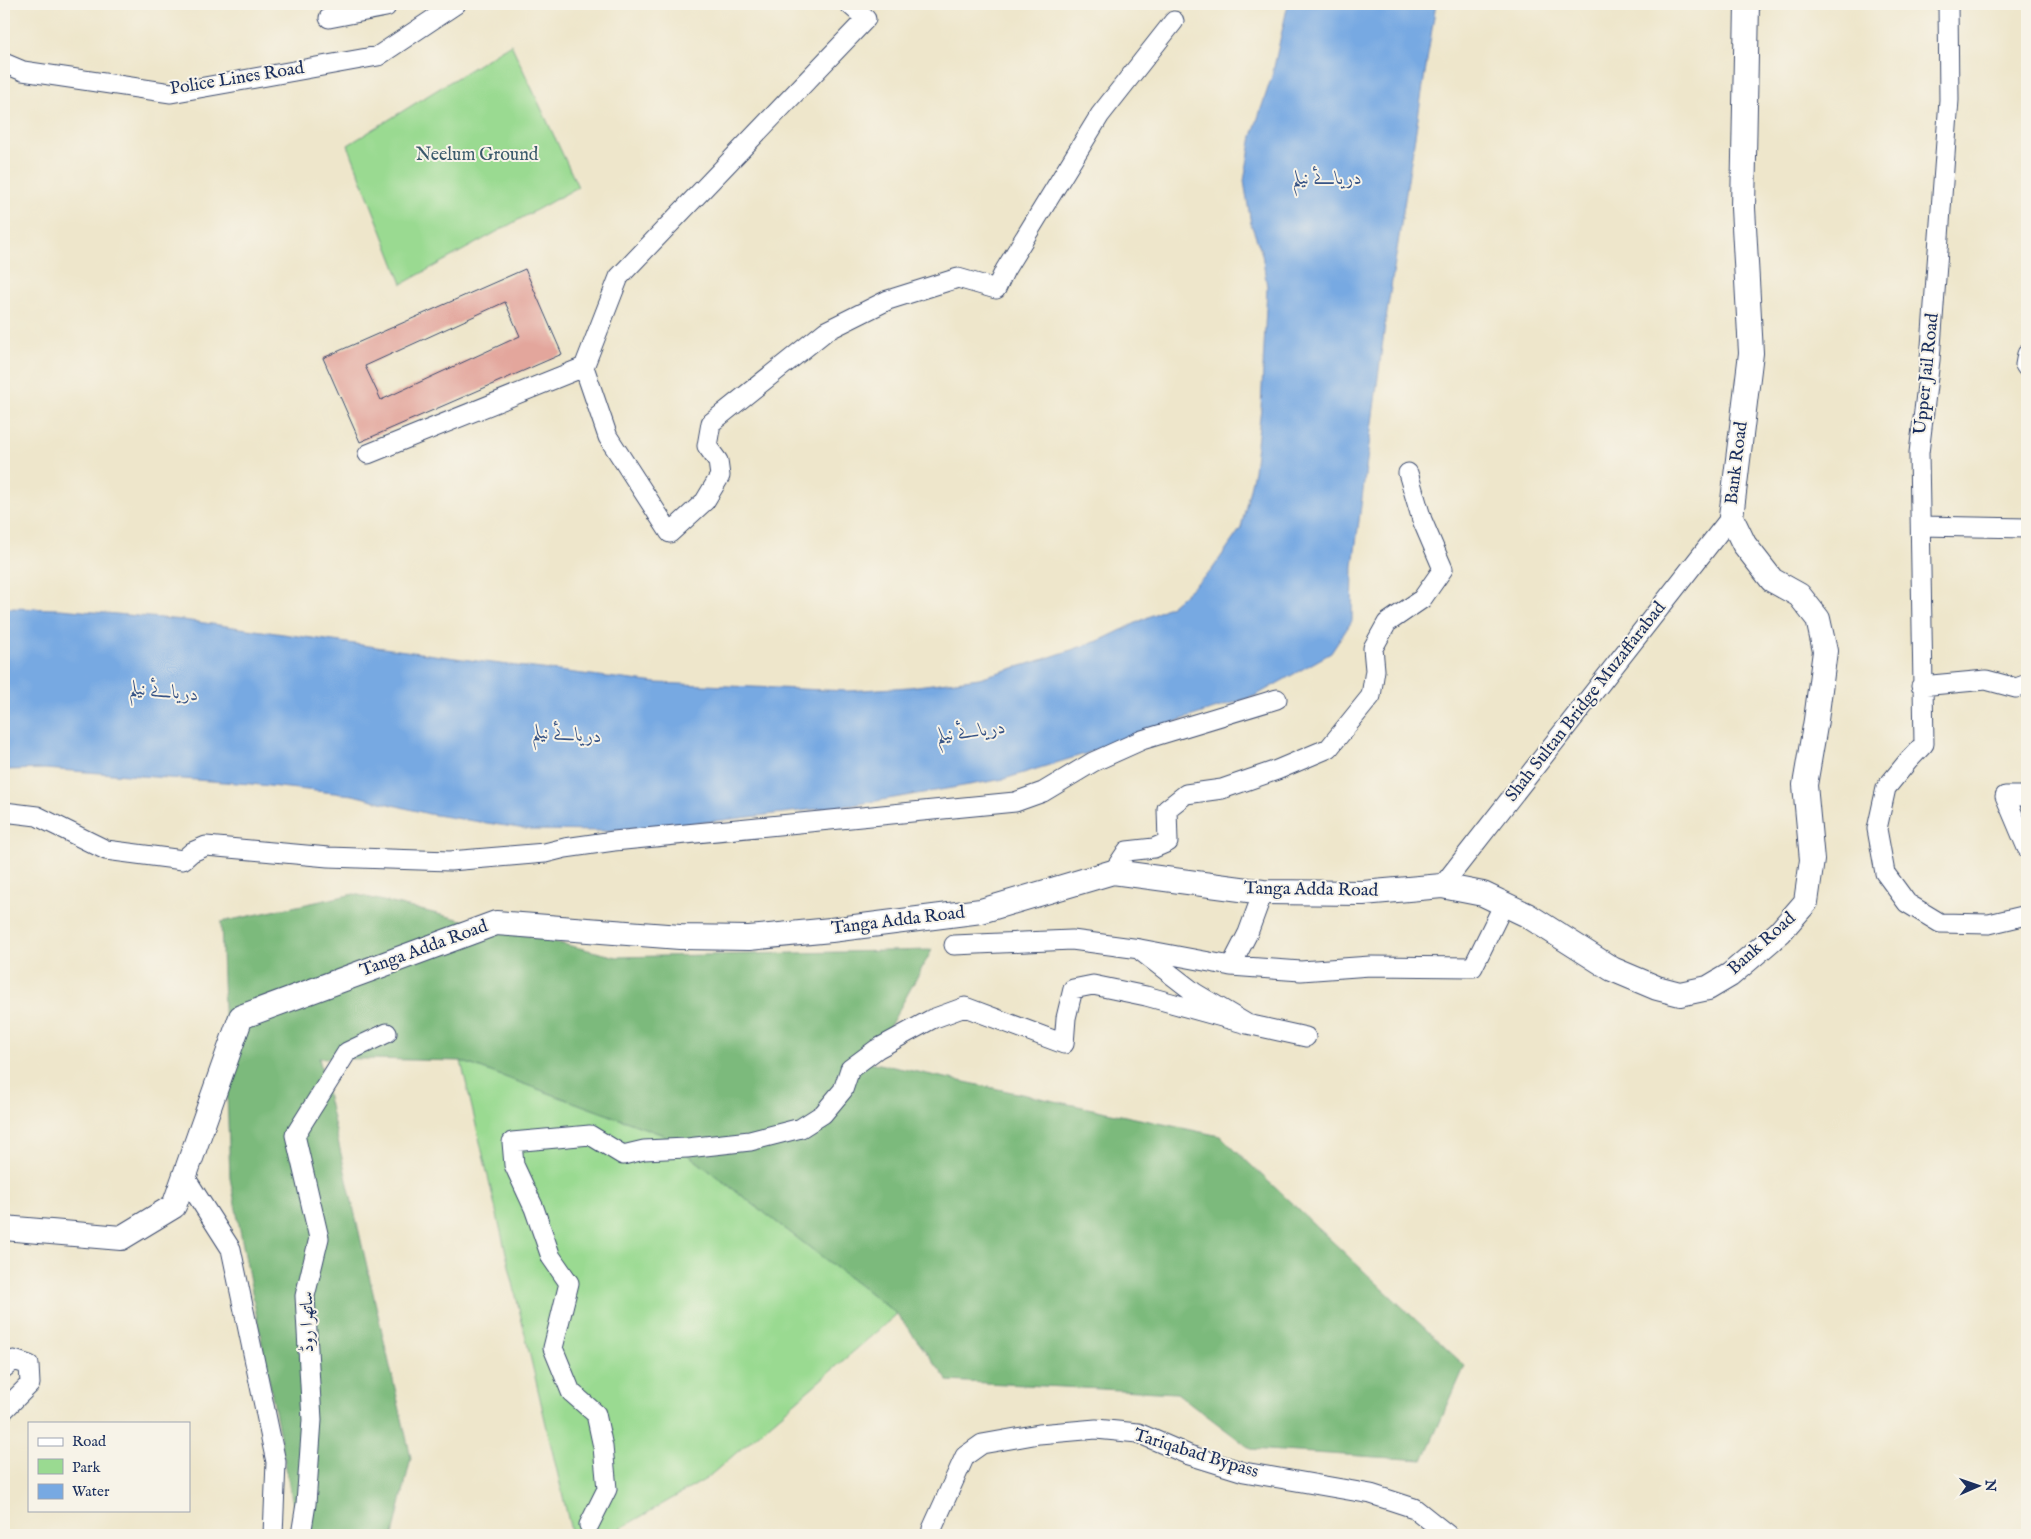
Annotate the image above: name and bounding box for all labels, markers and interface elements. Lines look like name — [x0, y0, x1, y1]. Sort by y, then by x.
street label: Police Lines Road — [168, 57, 306, 101]
park label: Neelum Ground — [416, 144, 539, 167]
water label: دریائے نیلم — [1292, 166, 1362, 197]
street label: Upper Jail Road — [1909, 312, 1945, 436]
street label: Bank Road — [1720, 420, 1754, 506]
street label: Shah Sultan Bridge Muzaffarabad — [1501, 597, 1672, 807]
water label: دریائے نیلم — [127, 675, 200, 714]
water label: دریائے نیلم — [935, 715, 1008, 754]
water label: دریائے نیلم — [531, 720, 603, 755]
street label: Tanga Adda Road — [1244, 877, 1379, 903]
street label: Tanga Adda Road — [830, 901, 966, 941]
street label: Bank Road — [1723, 907, 1801, 980]
street label: Tanga Adda Road — [357, 915, 491, 983]
street label: ساتھرا روڈ — [296, 1291, 320, 1353]
legend — [28, 1422, 190, 1512]
street label: Tariqabad Bypass — [1131, 1424, 1261, 1484]
text: Road — [72, 1432, 107, 1451]
text: Park — [72, 1458, 102, 1477]
north arrow — [1954, 1462, 2004, 1512]
text: N — [1981, 1478, 1999, 1492]
text: Water — [72, 1482, 110, 1501]

